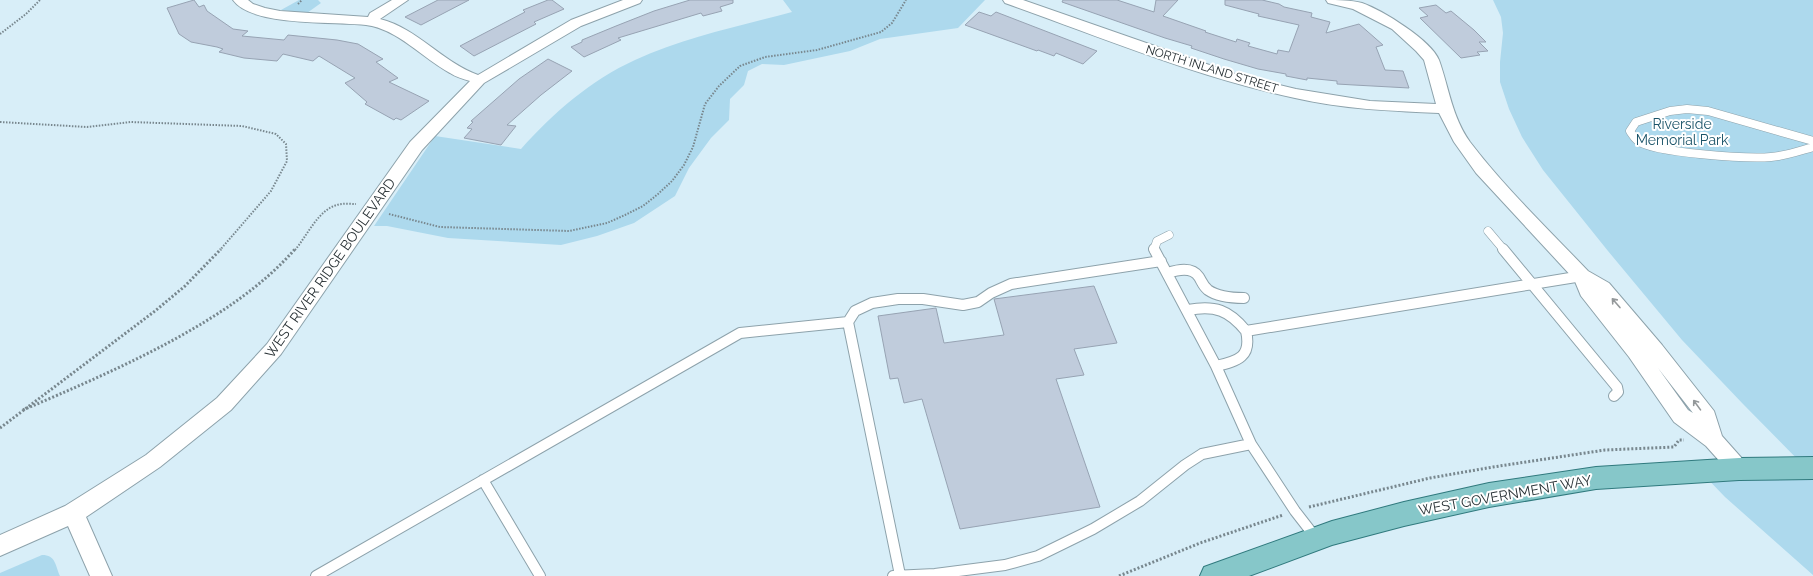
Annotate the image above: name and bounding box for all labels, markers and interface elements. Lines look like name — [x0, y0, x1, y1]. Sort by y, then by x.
street label: NORTH INLAND STREET — [1144, 42, 1281, 96]
park label: Riverside Memorial Park — [1636, 116, 1729, 148]
street label: WEST RIVER RIDGE BOULEVARD — [262, 175, 398, 361]
one-way arrow — [1612, 298, 1621, 308]
one-way arrow — [1693, 399, 1701, 410]
street label: WEST GOVERNMENT WAY — [1417, 472, 1593, 518]

